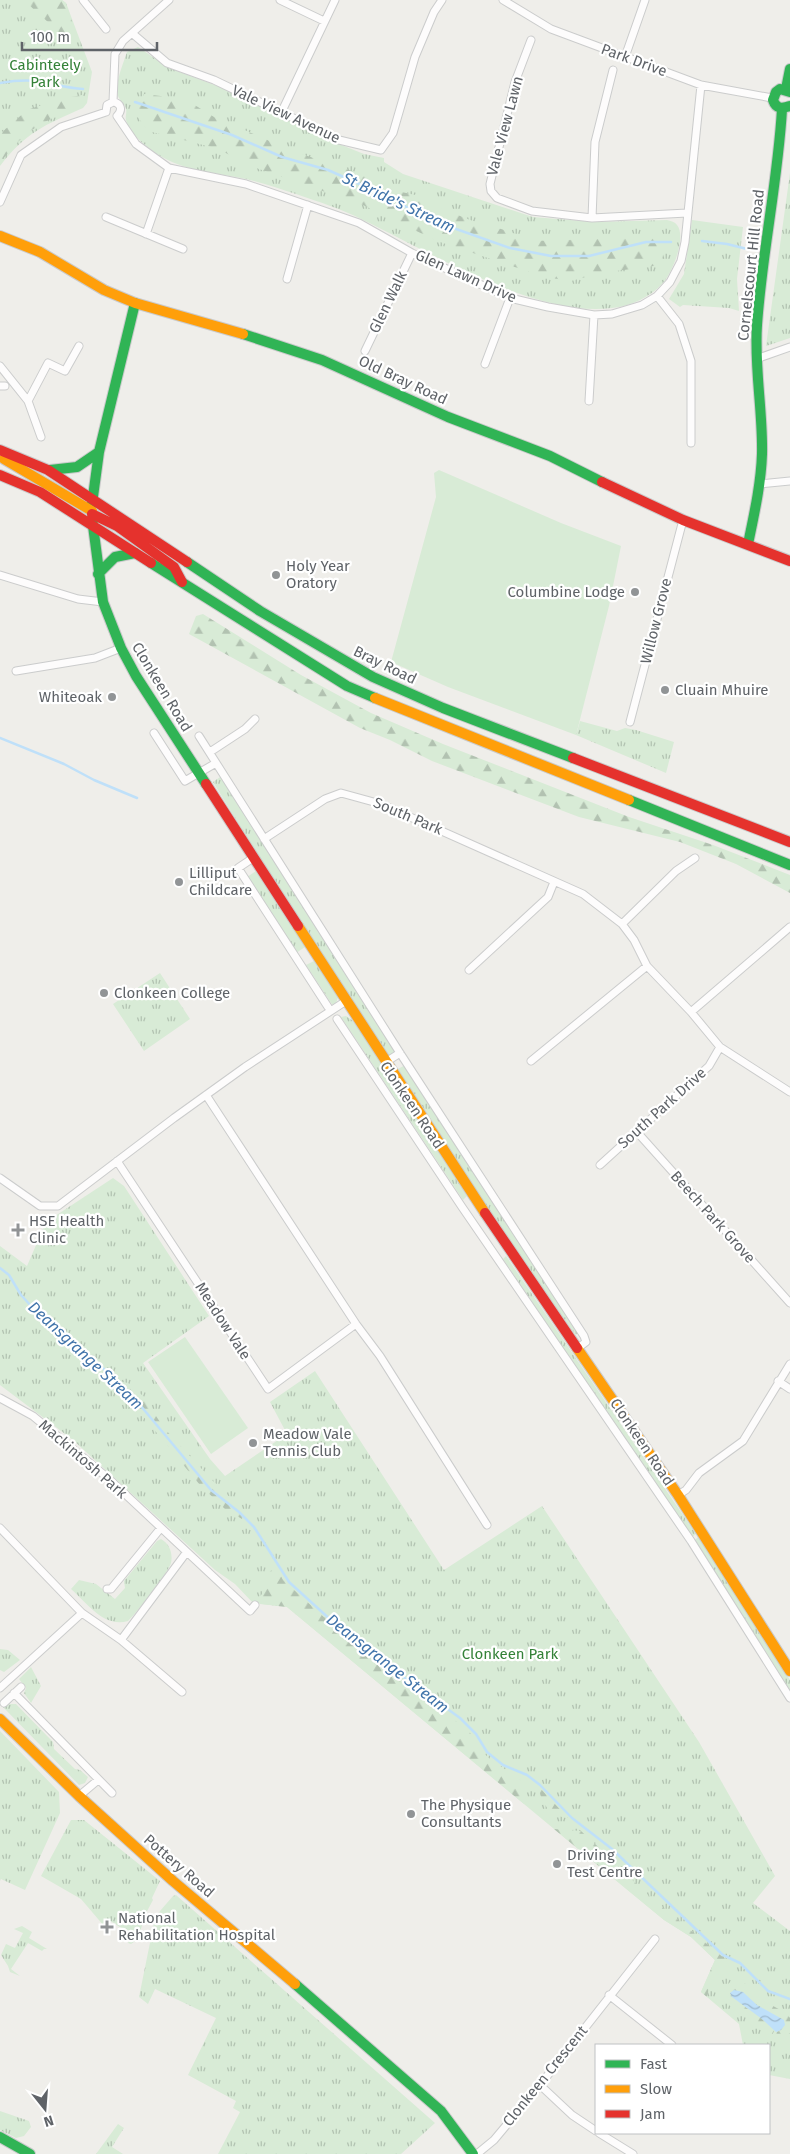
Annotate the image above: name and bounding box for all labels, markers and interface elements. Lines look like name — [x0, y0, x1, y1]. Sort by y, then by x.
scale bar — [22, 20, 158, 52]
text: 100 m — [30, 28, 70, 46]
street label: Park Drive — [599, 40, 669, 80]
park label: Cabinteely Park — [9, 56, 81, 91]
street label: Vale View Lawn — [483, 74, 527, 178]
street label: Vale View Avenue — [229, 81, 343, 147]
water label: St Bride's Stream — [339, 168, 458, 237]
street label: Cornelscourt Hill Road — [734, 188, 768, 342]
street label: Glen Lawn Drive — [413, 246, 519, 306]
street label: Glen Walk — [365, 268, 411, 336]
street label: Old Bray Road — [356, 352, 450, 408]
place label: Holy Year Oratory — [286, 557, 350, 592]
marker: Holy Year Oratory — [270, 569, 282, 581]
street label: Willow Grove — [637, 576, 675, 666]
place label: Columbine Lodge — [508, 583, 625, 601]
marker: Columbine Lodge — [629, 586, 641, 598]
street label: Clonkeen Road — [128, 639, 196, 735]
street label: Bray Road — [350, 642, 420, 688]
place label: Cluain Mhuire — [675, 681, 768, 699]
marker: Cluain Mhuire — [659, 684, 671, 696]
place label: Whiteoak — [39, 688, 102, 706]
marker: Whiteoak — [106, 691, 118, 703]
street label: South Park — [371, 793, 446, 839]
place label: Lilliput Childcare — [189, 864, 252, 899]
marker: Lilliput Childcare — [173, 876, 185, 888]
place label: Clonkeen College — [114, 984, 230, 1002]
marker: Clonkeen College — [98, 987, 110, 999]
street label: Clonkeen Road — [376, 1058, 448, 1152]
street label: South Park Drive — [614, 1064, 710, 1152]
street label: Beech Park Grove — [667, 1167, 759, 1267]
place label: HSE Health Clinic — [29, 1212, 104, 1247]
marker: HSE Health Clinic — [11, 1223, 25, 1237]
street label: Meadow Vale — [191, 1279, 255, 1363]
water label: Deansgrange Stream — [24, 1297, 147, 1413]
street label: Clonkeen Road — [606, 1395, 678, 1489]
street label: Mackintosh Park — [35, 1416, 131, 1502]
place label: Meadow Vale Tennis Club — [263, 1425, 352, 1460]
marker: Meadow Vale Tennis Club — [247, 1437, 259, 1449]
water label: Deansgrange Stream — [323, 1610, 453, 1717]
park label: Clonkeen Park — [462, 1645, 558, 1663]
place label: The Physique Consultants — [421, 1796, 511, 1831]
marker: The Physique Consultants — [405, 1808, 417, 1820]
street label: Pottery Road — [140, 1830, 218, 1902]
place label: Driving Test Centre — [567, 1846, 643, 1881]
marker: Driving Test Centre — [551, 1858, 563, 1870]
place label: National Rehabilitation Hospital — [118, 1909, 276, 1944]
marker: National Rehabilitation Hospital — [100, 1920, 114, 1934]
street label: Clonkeen Crescent — [499, 2021, 592, 2130]
legend — [595, 2044, 770, 2134]
text: Fast — [640, 2055, 667, 2073]
text: Slow — [640, 2080, 672, 2098]
north arrow — [20, 2084, 70, 2134]
text: Jam — [640, 2105, 666, 2123]
text: N — [42, 2111, 56, 2130]

